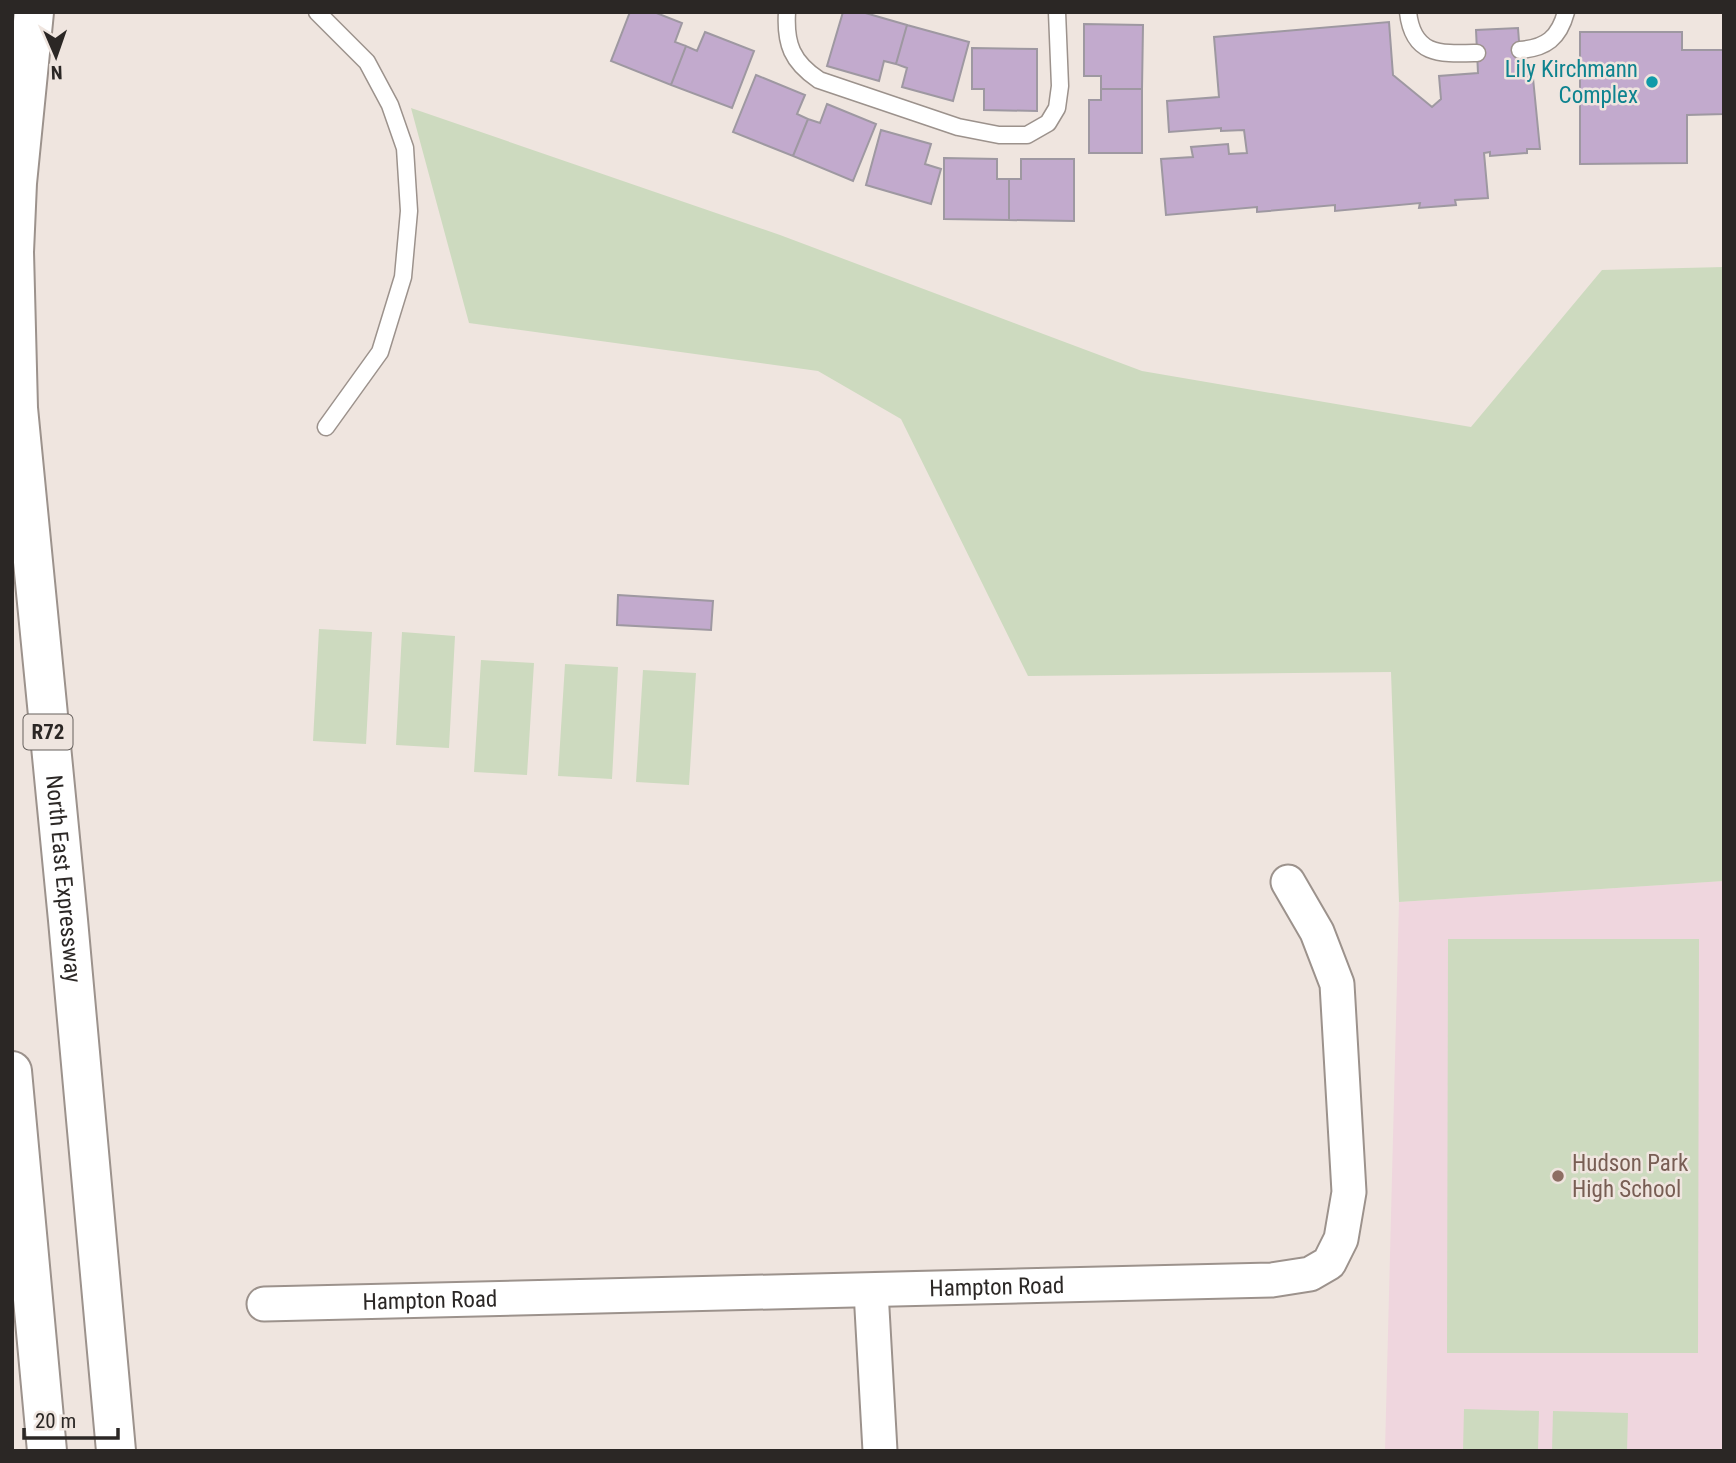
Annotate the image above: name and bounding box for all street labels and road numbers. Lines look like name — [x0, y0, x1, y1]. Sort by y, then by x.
road number: R72 — [23, 714, 72, 750]
street label: North East Expressway — [40, 774, 87, 984]
street label: Hampton Road — [929, 1272, 1064, 1302]
street label: Hampton Road — [362, 1285, 498, 1316]

